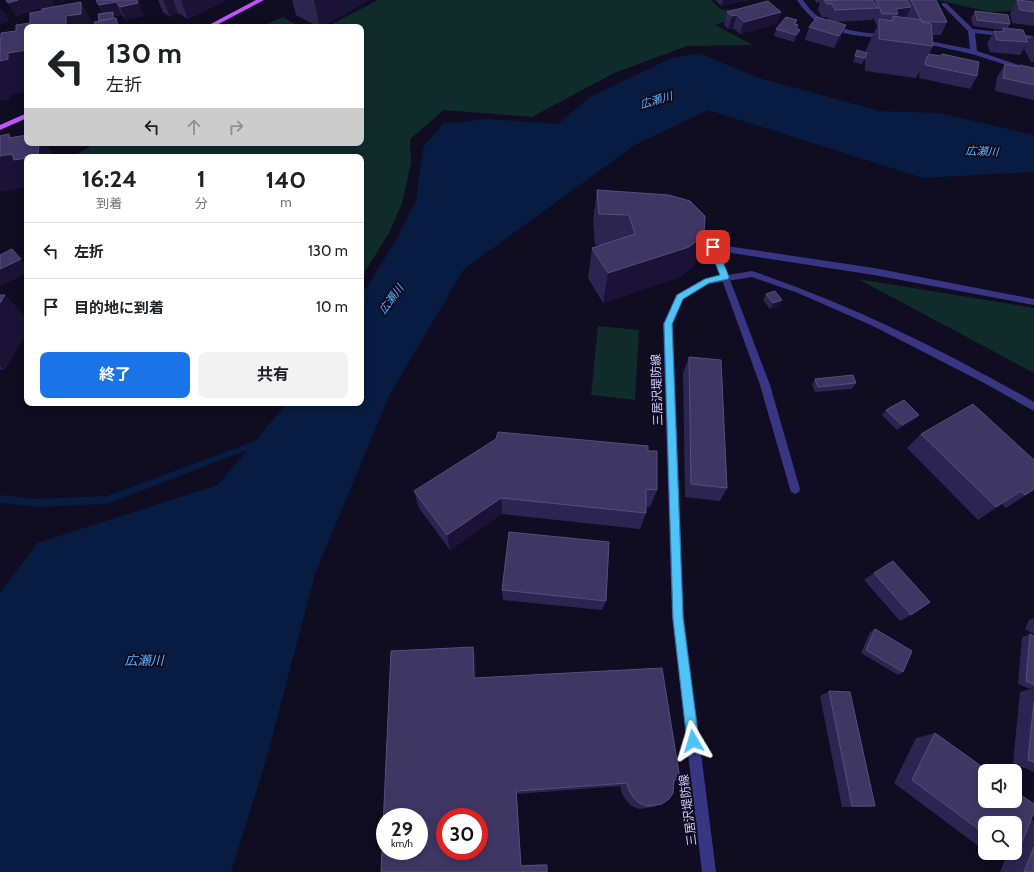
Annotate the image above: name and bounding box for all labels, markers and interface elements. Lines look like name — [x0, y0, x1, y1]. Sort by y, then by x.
text: 130 m — [106, 36, 182, 70]
icon: left — [40, 40, 92, 92]
text: 左折 — [106, 74, 142, 96]
water label: 広瀬川 — [638, 88, 675, 111]
icon: left — [141, 116, 163, 138]
icon: ahead — [183, 116, 205, 138]
icon: right — [225, 116, 247, 138]
water label: 広瀬川 — [965, 143, 1000, 159]
text: 16:24 — [82, 164, 137, 193]
text: 1 — [197, 164, 206, 193]
text: 140 — [266, 165, 306, 194]
text: m — [280, 194, 292, 210]
text: 到着 — [96, 195, 122, 211]
text: 分 — [195, 195, 208, 211]
pin — [696, 230, 730, 264]
icon: arrive — [702, 236, 724, 258]
icon: left — [40, 240, 62, 262]
text: 130 m — [308, 242, 348, 260]
text: 左折 — [74, 243, 104, 261]
water label: 広瀬川 — [376, 281, 407, 316]
icon: arrive — [40, 296, 62, 318]
text: 10 m — [316, 298, 348, 316]
text: 目的地に到着 — [74, 299, 164, 317]
button: 終了 — [40, 352, 190, 398]
button: 共有 — [198, 352, 348, 398]
street label: 三居沢堤防線 — [648, 354, 665, 426]
water label: 広瀬川 — [124, 652, 165, 668]
position arrow — [672, 720, 714, 762]
map controls — [978, 764, 1022, 860]
button: sound — [978, 764, 1022, 808]
street label: 三居沢堤防線 — [676, 773, 699, 847]
speed limit sign: 30 — [436, 808, 488, 860]
button: search — [978, 816, 1022, 860]
text: 29 — [391, 817, 413, 841]
text: km/h — [391, 837, 413, 850]

